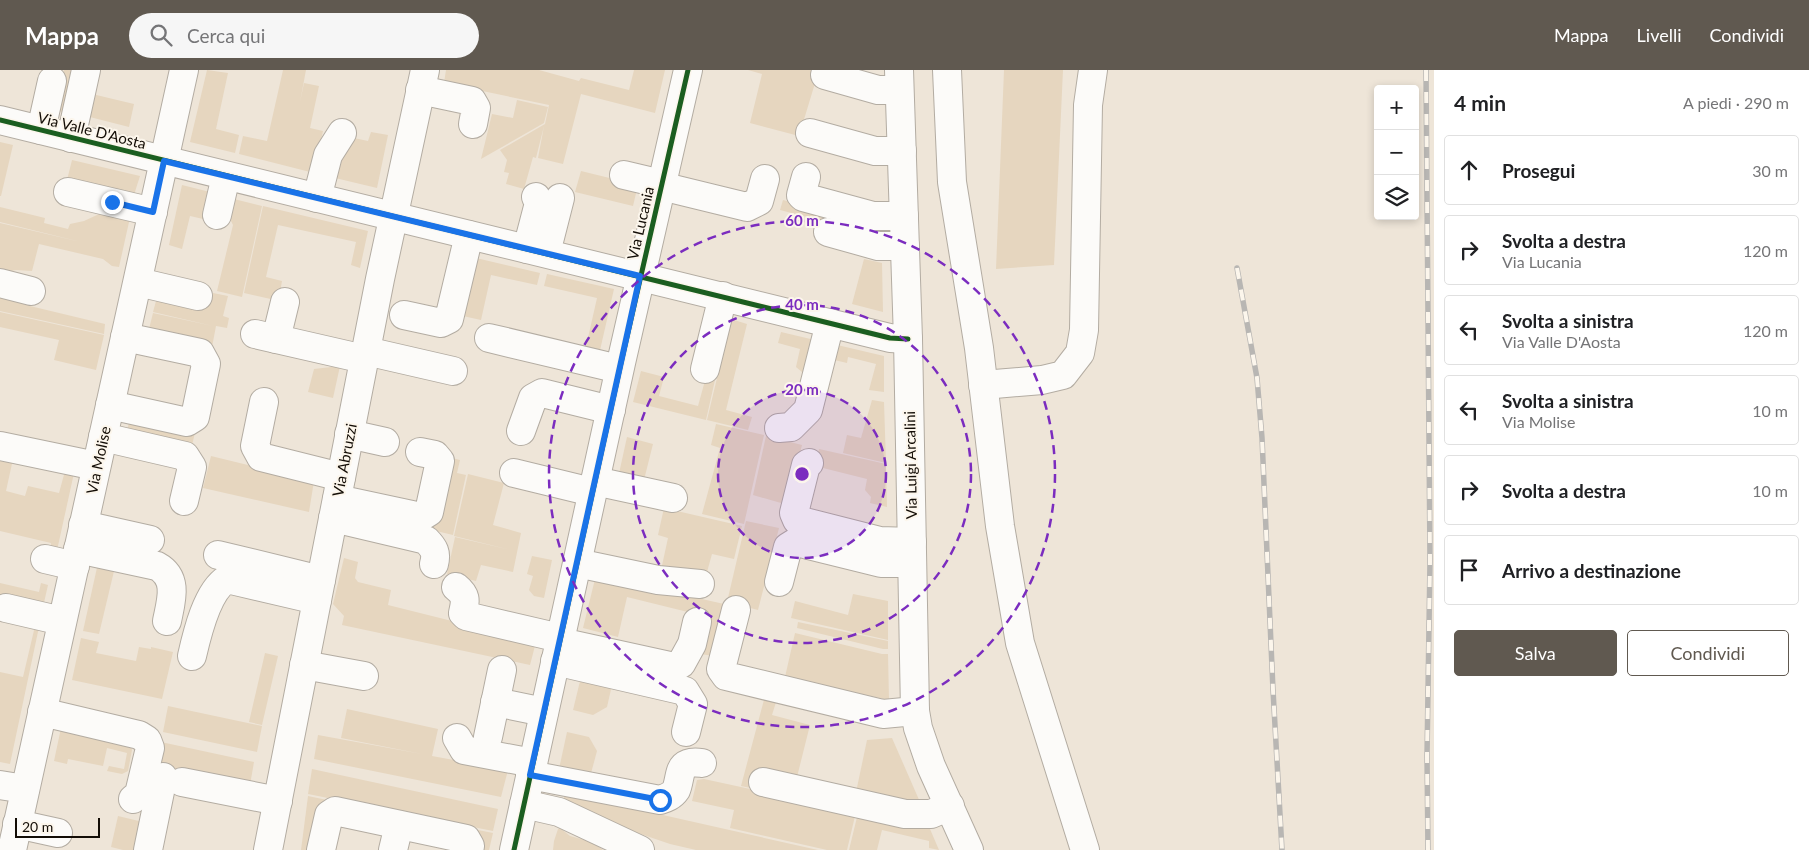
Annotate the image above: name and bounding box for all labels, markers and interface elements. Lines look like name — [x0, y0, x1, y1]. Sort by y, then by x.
search box — [129, 13, 479, 58]
text: Mappa — [25, 21, 99, 50]
icon: search — [147, 21, 175, 49]
text: Cerca qui — [187, 24, 265, 47]
text: Mappa — [1554, 24, 1609, 46]
text: Livelli — [1637, 24, 1681, 46]
text: Condividi — [1709, 24, 1784, 46]
map controls — [1374, 85, 1419, 220]
button: + — [1374, 85, 1419, 130]
text: 4 min — [1454, 90, 1506, 115]
text: A piedi · 290 m — [1683, 93, 1789, 112]
street label: Via Valle D'Aosta — [36, 108, 148, 152]
button: − — [1374, 130, 1419, 175]
icon: ahead — [1455, 156, 1483, 184]
text: Prosegui — [1502, 159, 1575, 182]
text: 30 m — [1752, 161, 1788, 180]
button: layers — [1374, 175, 1419, 220]
street label: Via Lucania — [623, 185, 657, 261]
route end — [101, 191, 124, 214]
text: 60 m — [785, 211, 819, 229]
text: Svolta a destra — [1502, 229, 1626, 252]
icon: right — [1455, 236, 1483, 264]
text: 120 m — [1743, 241, 1788, 260]
text: Via Lucania — [1502, 252, 1582, 271]
text: 40 m — [785, 295, 819, 313]
text: Svolta a sinistra — [1502, 309, 1634, 332]
icon: left — [1455, 316, 1483, 344]
text: 120 m — [1743, 321, 1788, 340]
text: Via Valle D'Aosta — [1502, 332, 1621, 351]
text: 20 m — [785, 380, 819, 398]
text: Svolta a sinistra — [1502, 389, 1634, 412]
icon: left — [1455, 396, 1483, 424]
text: 10 m — [1752, 401, 1788, 420]
street label: Via Luigi Arcalini — [900, 411, 920, 519]
text: Via Molise — [1502, 412, 1575, 431]
street label: Via Abruzzi — [328, 422, 360, 498]
street label: Via Molise — [82, 424, 114, 496]
centre of rings — [793, 465, 811, 483]
icon: right — [1455, 476, 1483, 504]
text: Svolta a destra — [1502, 479, 1626, 502]
text: 10 m — [1752, 481, 1788, 500]
icon: arrive — [1455, 556, 1483, 584]
text: Arrivo a destinazione — [1502, 559, 1681, 582]
button: Salva — [1454, 630, 1617, 676]
button: Condividi — [1627, 630, 1789, 676]
route start — [649, 789, 672, 812]
scale bar — [15, 815, 100, 838]
text: 20 m — [22, 818, 53, 835]

